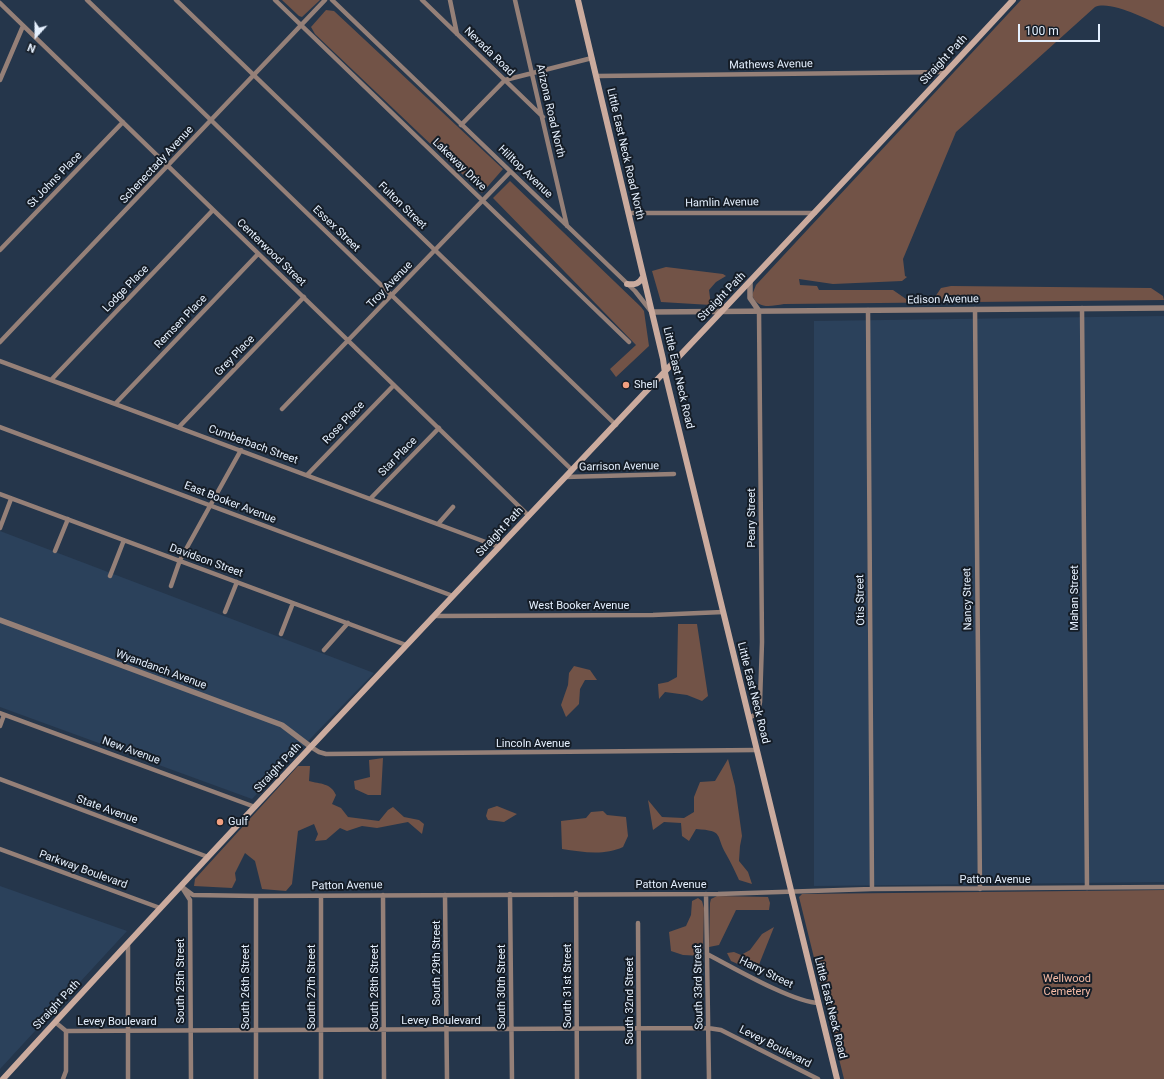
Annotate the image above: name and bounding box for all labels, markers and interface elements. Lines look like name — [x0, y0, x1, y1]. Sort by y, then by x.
north arrow — [16, 16, 56, 56]
scale bar — [1020, 16, 1102, 42]
text: 100 m — [1025, 24, 1059, 38]
street label: Nevada Road — [461, 25, 517, 79]
street label: Straight Path — [918, 32, 970, 88]
text: N — [26, 40, 37, 55]
street label: Mathews Avenue — [729, 58, 813, 72]
street label: Arizona Road North — [533, 63, 567, 159]
street label: Little East Neck Road North — [603, 87, 647, 221]
street label: Schenectady Avenue — [118, 123, 196, 207]
street label: Lakeway Drive — [429, 136, 489, 194]
street label: Hilltop Avenue — [495, 143, 555, 201]
street label: St Johns Place — [25, 149, 85, 211]
street label: Fulton Street — [375, 180, 429, 232]
street label: Hamlin Avenue — [685, 196, 759, 210]
street label: Essex Street — [310, 203, 362, 255]
street label: Centerwood Street — [234, 217, 308, 289]
street label: Troy Avenue — [364, 259, 416, 311]
street label: Lodge Place — [100, 263, 152, 315]
street label: Straight Path — [695, 270, 749, 324]
street label: Remsen Place — [152, 292, 210, 352]
street label: Edison Avenue — [907, 293, 979, 307]
street label: Little East Neck Road — [660, 326, 696, 430]
street label: Grey Place — [212, 333, 258, 379]
place label: Shell — [634, 378, 658, 392]
marker: Shell — [621, 380, 631, 390]
street label: Rose Place — [320, 399, 368, 447]
street label: Cumberbach Street — [206, 423, 300, 467]
street label: Star Place — [376, 435, 420, 479]
street label: Garrison Avenue — [579, 460, 659, 474]
street label: East Booker Avenue — [182, 479, 278, 527]
street label: Peary Street — [745, 488, 759, 548]
street label: Straight Path — [474, 504, 526, 560]
street label: Davidson Street — [168, 542, 244, 580]
street label: Mahan Street — [1068, 565, 1082, 631]
street label: Nancy Street — [961, 568, 975, 630]
street label: Otis Street — [854, 574, 868, 626]
street label: West Booker Avenue — [529, 599, 629, 613]
street label: Little East Neck Road — [734, 641, 772, 745]
street label: Wyandanch Avenue — [114, 647, 208, 693]
street label: New Avenue — [100, 734, 162, 768]
street label: Lincoln Avenue — [496, 737, 570, 751]
street label: Straight Path — [252, 740, 304, 796]
street label: State Avenue — [75, 793, 139, 827]
place label: Gulf — [228, 815, 248, 829]
marker: Gulf — [215, 817, 225, 827]
street label: Parkway Boulevard — [37, 848, 129, 892]
street label: Patton Avenue — [959, 873, 1031, 887]
street label: Patton Avenue — [635, 878, 707, 892]
street label: Patton Avenue — [311, 879, 383, 893]
street label: South 29th Street — [430, 920, 444, 1006]
street label: South 25th Street — [174, 938, 188, 1024]
street label: South 26th Street — [239, 944, 253, 1030]
street label: South 27th Street — [305, 944, 319, 1030]
street label: South 28th Street — [368, 944, 382, 1030]
street label: South 30th Street — [495, 944, 509, 1030]
street label: South 31st Street — [561, 944, 575, 1028]
street label: South 33rd Street — [692, 944, 706, 1030]
street label: Harry Street — [737, 954, 795, 992]
street label: Little East Neck Road — [811, 956, 849, 1060]
street label: South 32nd Street — [623, 957, 637, 1045]
park label: Wellwood Cemetery — [1043, 972, 1091, 998]
street label: Straight Path — [31, 977, 83, 1033]
street label: Levey Boulevard — [401, 1014, 481, 1028]
street label: Levey Boulevard — [77, 1015, 157, 1029]
street label: Levey Boulevard — [737, 1023, 813, 1071]

